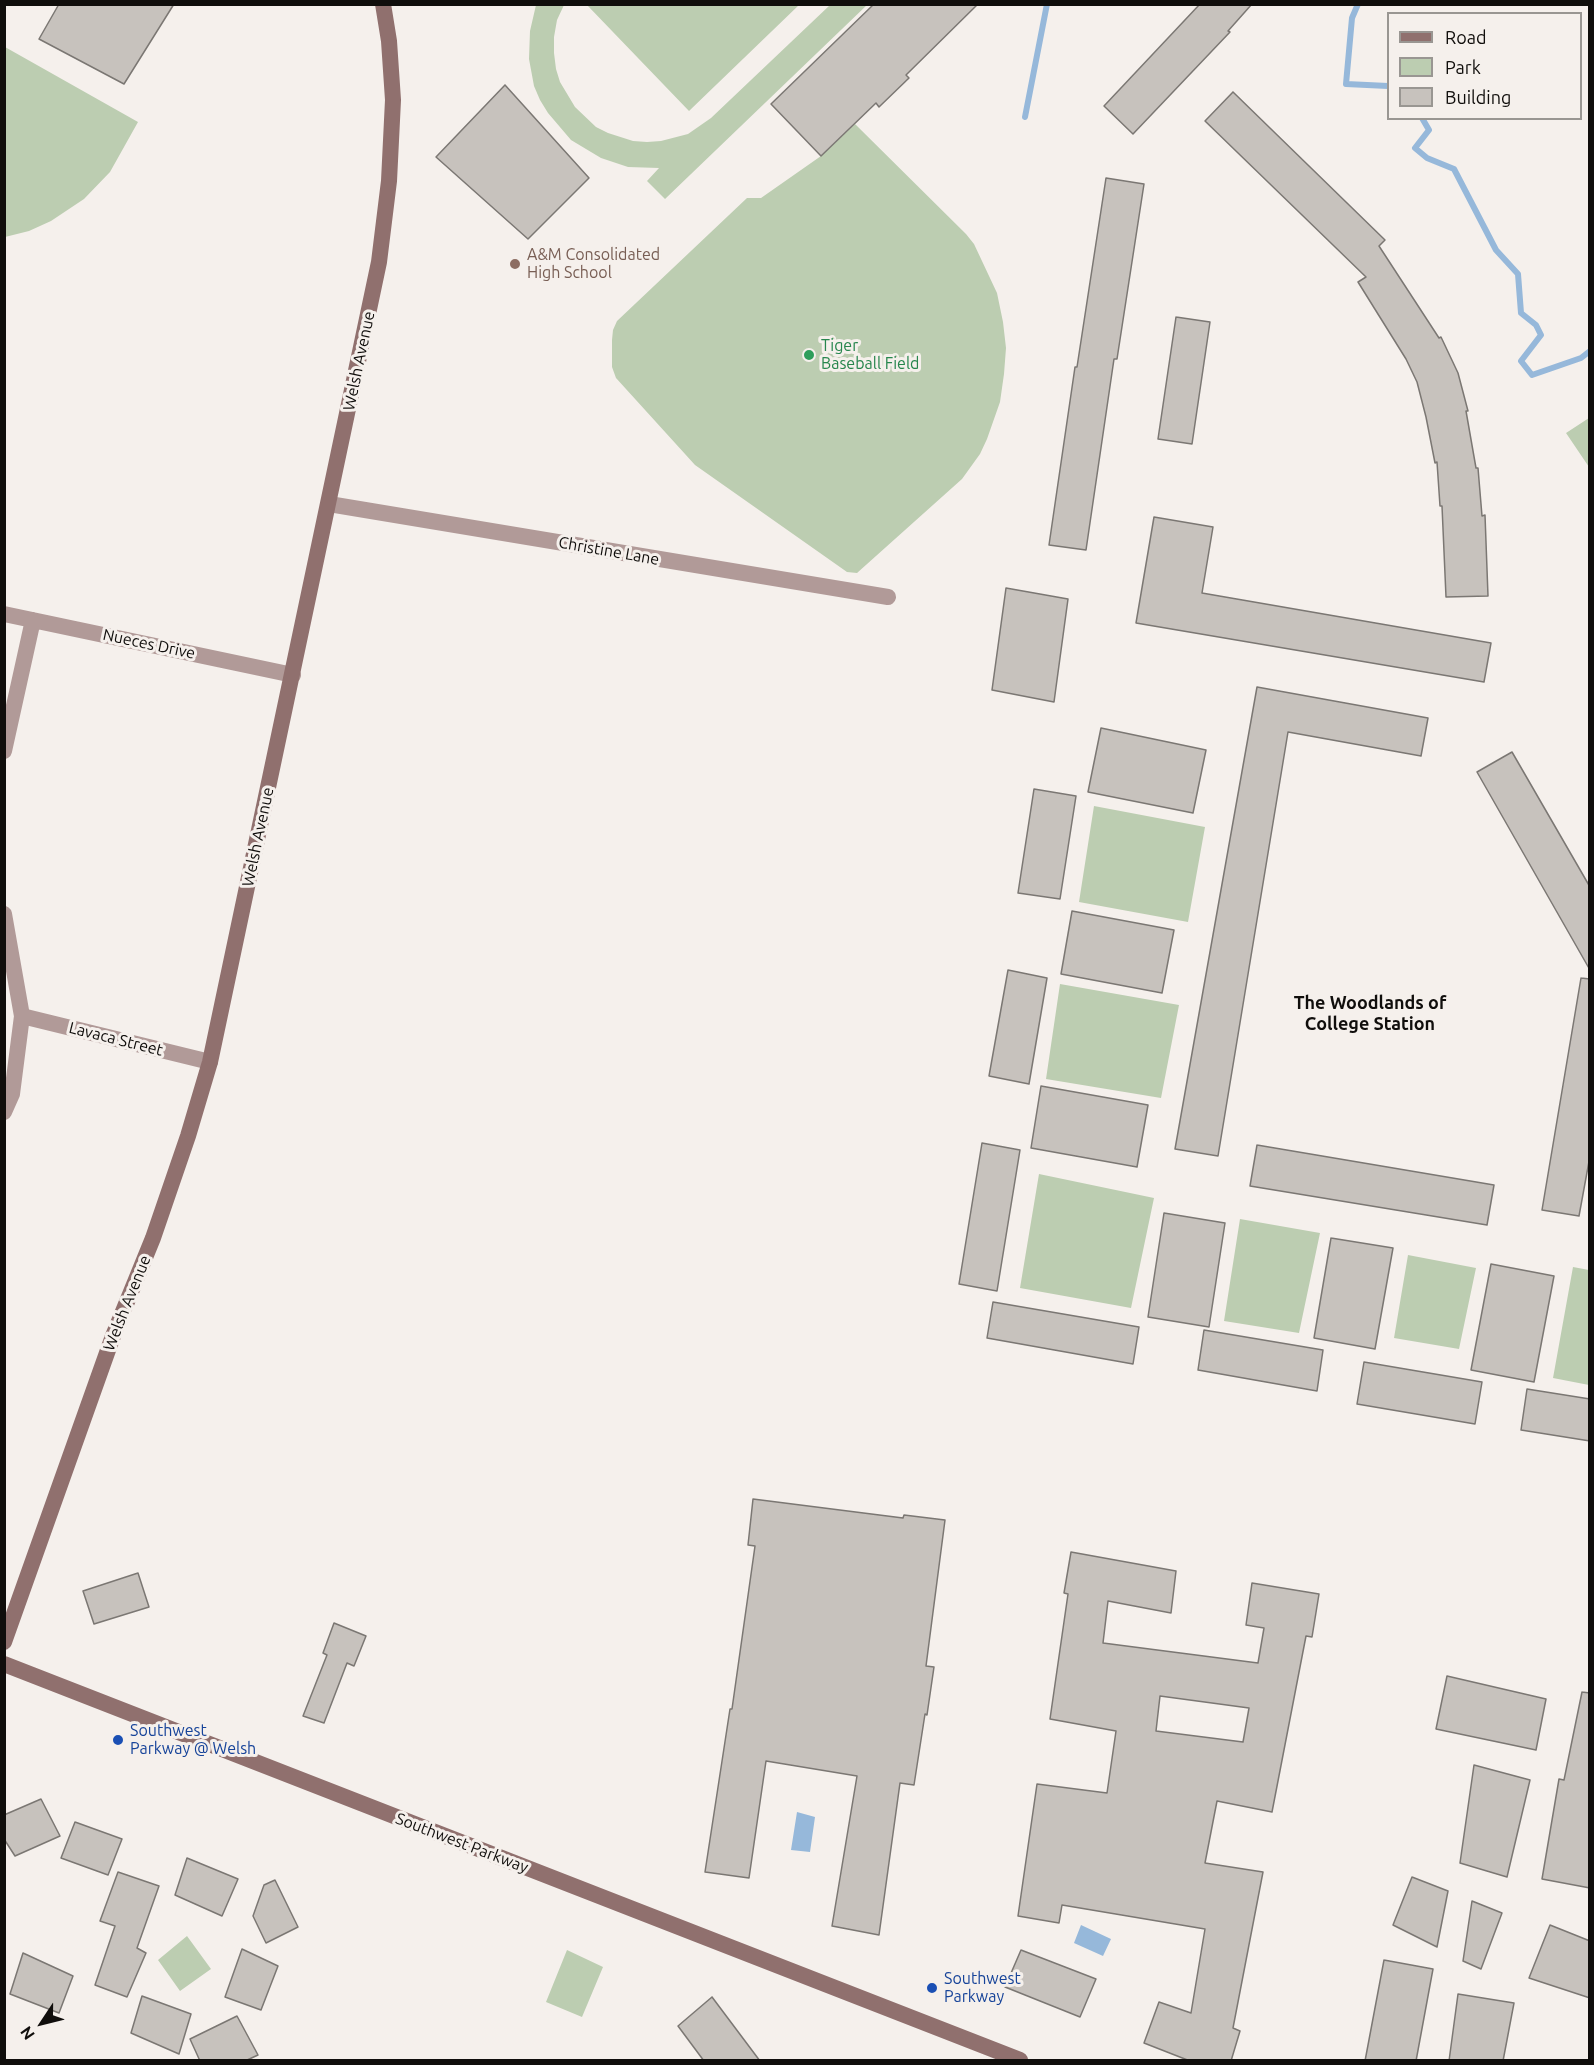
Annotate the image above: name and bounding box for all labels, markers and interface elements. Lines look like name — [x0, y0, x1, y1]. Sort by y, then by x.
legend — [1387, 12, 1582, 120]
text: Road — [1445, 27, 1487, 47]
text: Park — [1445, 57, 1481, 77]
text: Building — [1445, 87, 1511, 107]
place label: A&M Consolidated High School — [527, 245, 660, 283]
marker: A&M Consolidated High School — [508, 257, 522, 271]
street label: Welsh Avenue — [339, 309, 379, 413]
place label: Tiger Baseball Field — [821, 336, 919, 374]
marker: Tiger Baseball Field — [802, 348, 816, 362]
street label: Christine Lane — [557, 533, 661, 569]
street label: Nueces Drive — [101, 625, 197, 663]
street label: Welsh Avenue — [238, 785, 278, 889]
district label: The Woodlands of College Station — [1294, 992, 1446, 1034]
street label: Lavaca Street — [67, 1018, 165, 1060]
street label: Welsh Avenue — [99, 1252, 155, 1354]
place label: Southwest Parkway @ Welsh — [130, 1721, 256, 1759]
marker: Southwest Parkway @ Welsh — [111, 1733, 125, 1747]
street label: Southwest Parkway — [393, 1809, 531, 1877]
place label: Southwest Parkway — [944, 1969, 1021, 2007]
marker: Southwest Parkway — [925, 1981, 939, 1995]
north arrow — [12, 1993, 72, 2053]
text: N — [16, 2023, 38, 2043]

